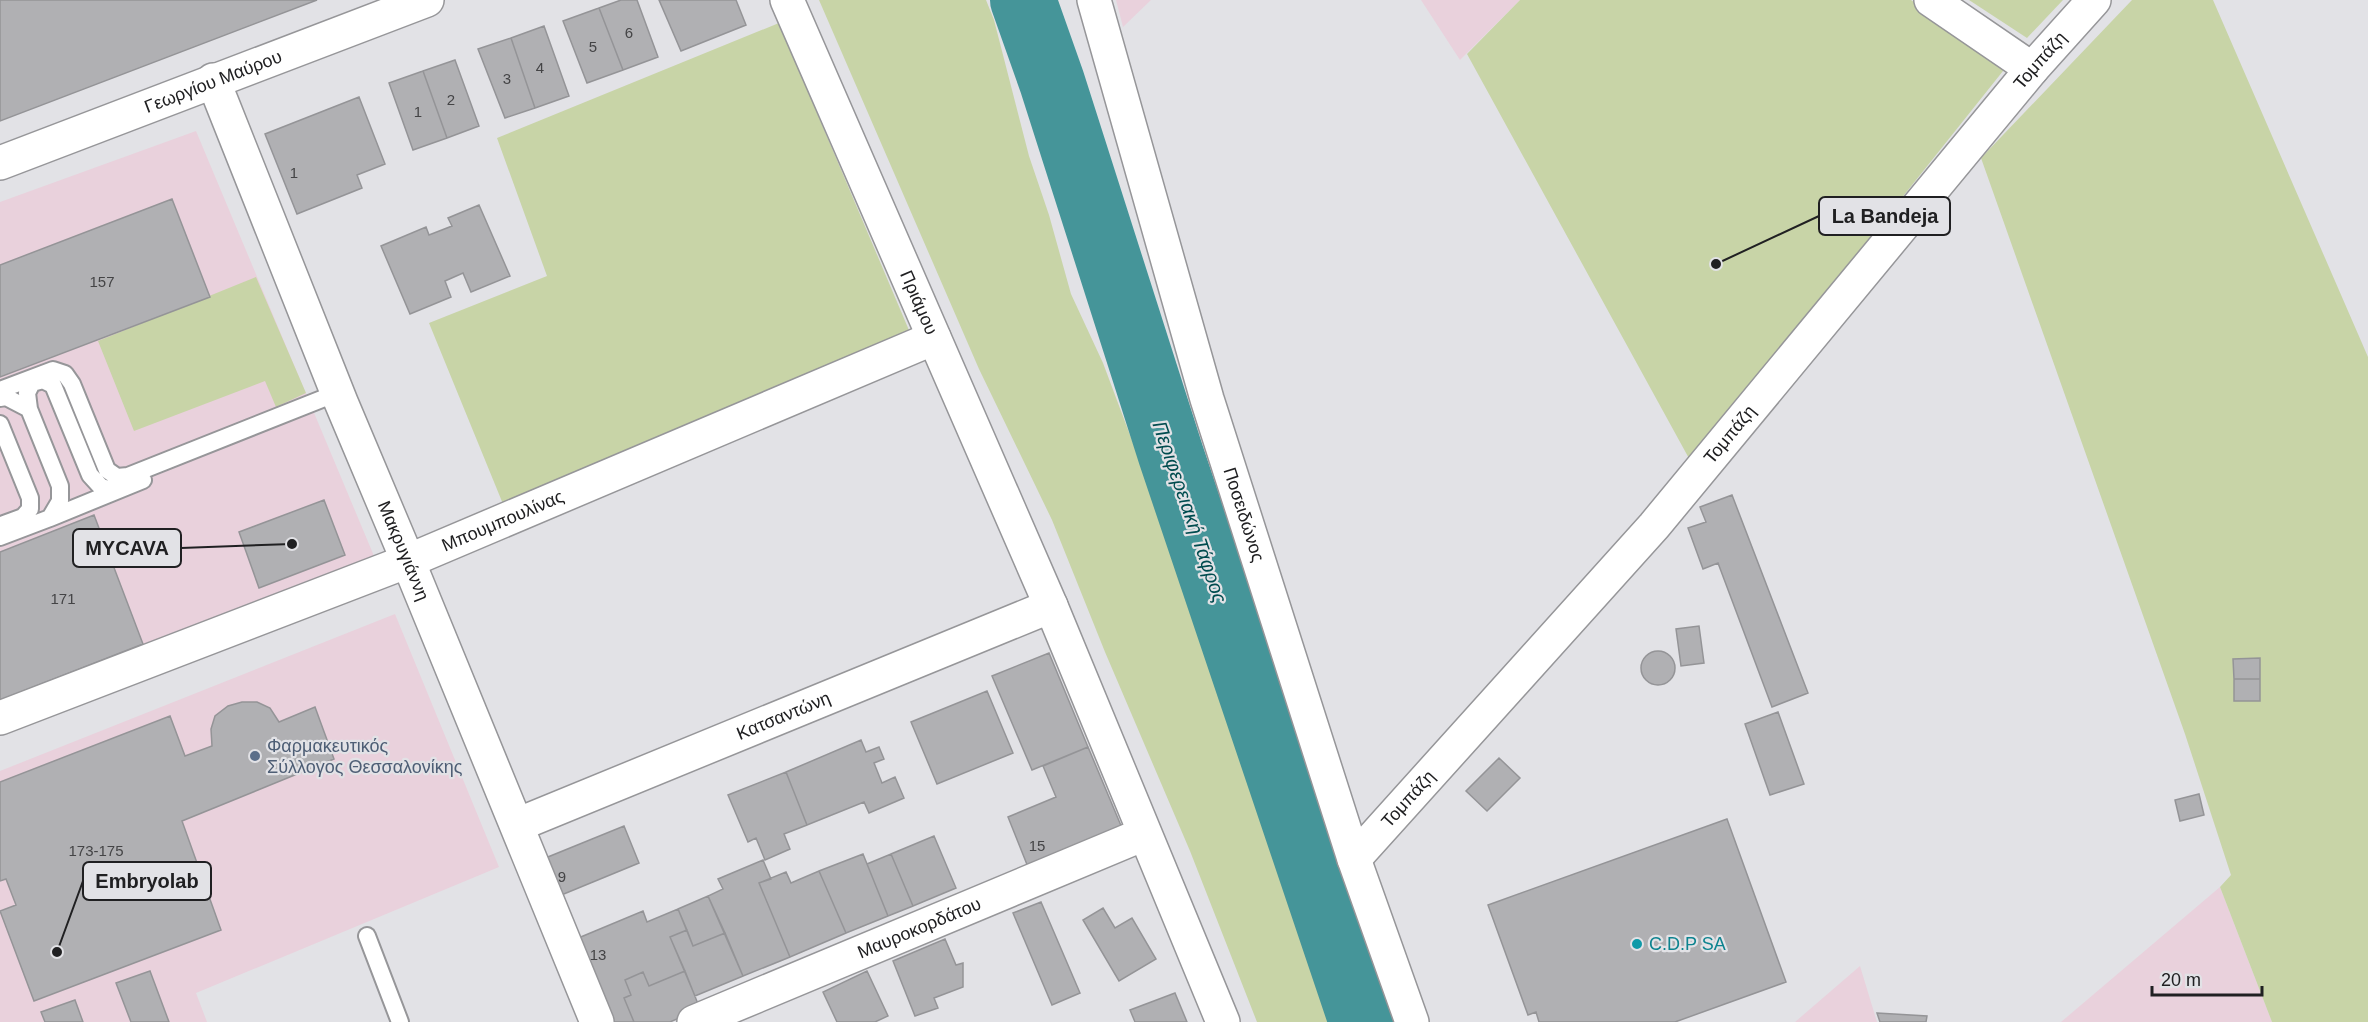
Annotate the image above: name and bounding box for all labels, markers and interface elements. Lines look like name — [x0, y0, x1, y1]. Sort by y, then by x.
house number: 6 — [625, 24, 633, 41]
street label: Τομπάζη — [2010, 28, 2071, 93]
house number: 5 — [589, 38, 597, 55]
street label: Γεωργίου Μαύρου — [141, 46, 285, 117]
house number: 4 — [536, 59, 544, 76]
house number: 3 — [503, 70, 511, 87]
house number: 2 — [447, 91, 455, 108]
house number: 1 — [414, 103, 422, 120]
house number: 1 — [290, 164, 298, 181]
callout: La Bandeja — [1819, 197, 1950, 235]
text: La Bandeja — [1832, 205, 1939, 227]
street label: Πριάμου — [896, 267, 942, 338]
house number: 157 — [89, 273, 115, 290]
street label: Τομπάζη — [1700, 401, 1760, 468]
water label: Περιφερειακή Τάφρος — [1149, 418, 1232, 606]
street label: Ποσειδώνος — [1219, 465, 1268, 565]
street label: Μπουμπουλίνας — [439, 486, 567, 556]
street label: Μακρυγιάννη — [374, 498, 433, 604]
callout: MYCAVA — [73, 529, 181, 567]
text: MYCAVA — [85, 537, 169, 559]
house number: 171 — [50, 590, 76, 607]
street label: Κατσαντώνη — [734, 688, 833, 744]
place label: Φαρμακευτικός Σύλλογος Θεσσαλονίκης — [267, 736, 463, 777]
marker: Φαρμακευτικός Σύλλογος Θεσσαλονίκης — [248, 749, 262, 763]
street label: Τομπάζη — [1377, 766, 1439, 831]
house number: 15 — [1029, 837, 1045, 854]
house number: 173-175 — [68, 842, 124, 859]
callout: Embryolab — [83, 862, 211, 900]
house number: 9 — [558, 868, 566, 885]
text: Embryolab — [95, 870, 199, 892]
street label: Μαυροκορδάτου — [855, 893, 984, 963]
place label: C.D.P SA — [1649, 934, 1726, 954]
marker: C.D.P SA — [1630, 937, 1644, 951]
house number: 13 — [590, 946, 606, 963]
scale bar — [2152, 959, 2262, 997]
text: 20 m — [2161, 970, 2201, 990]

